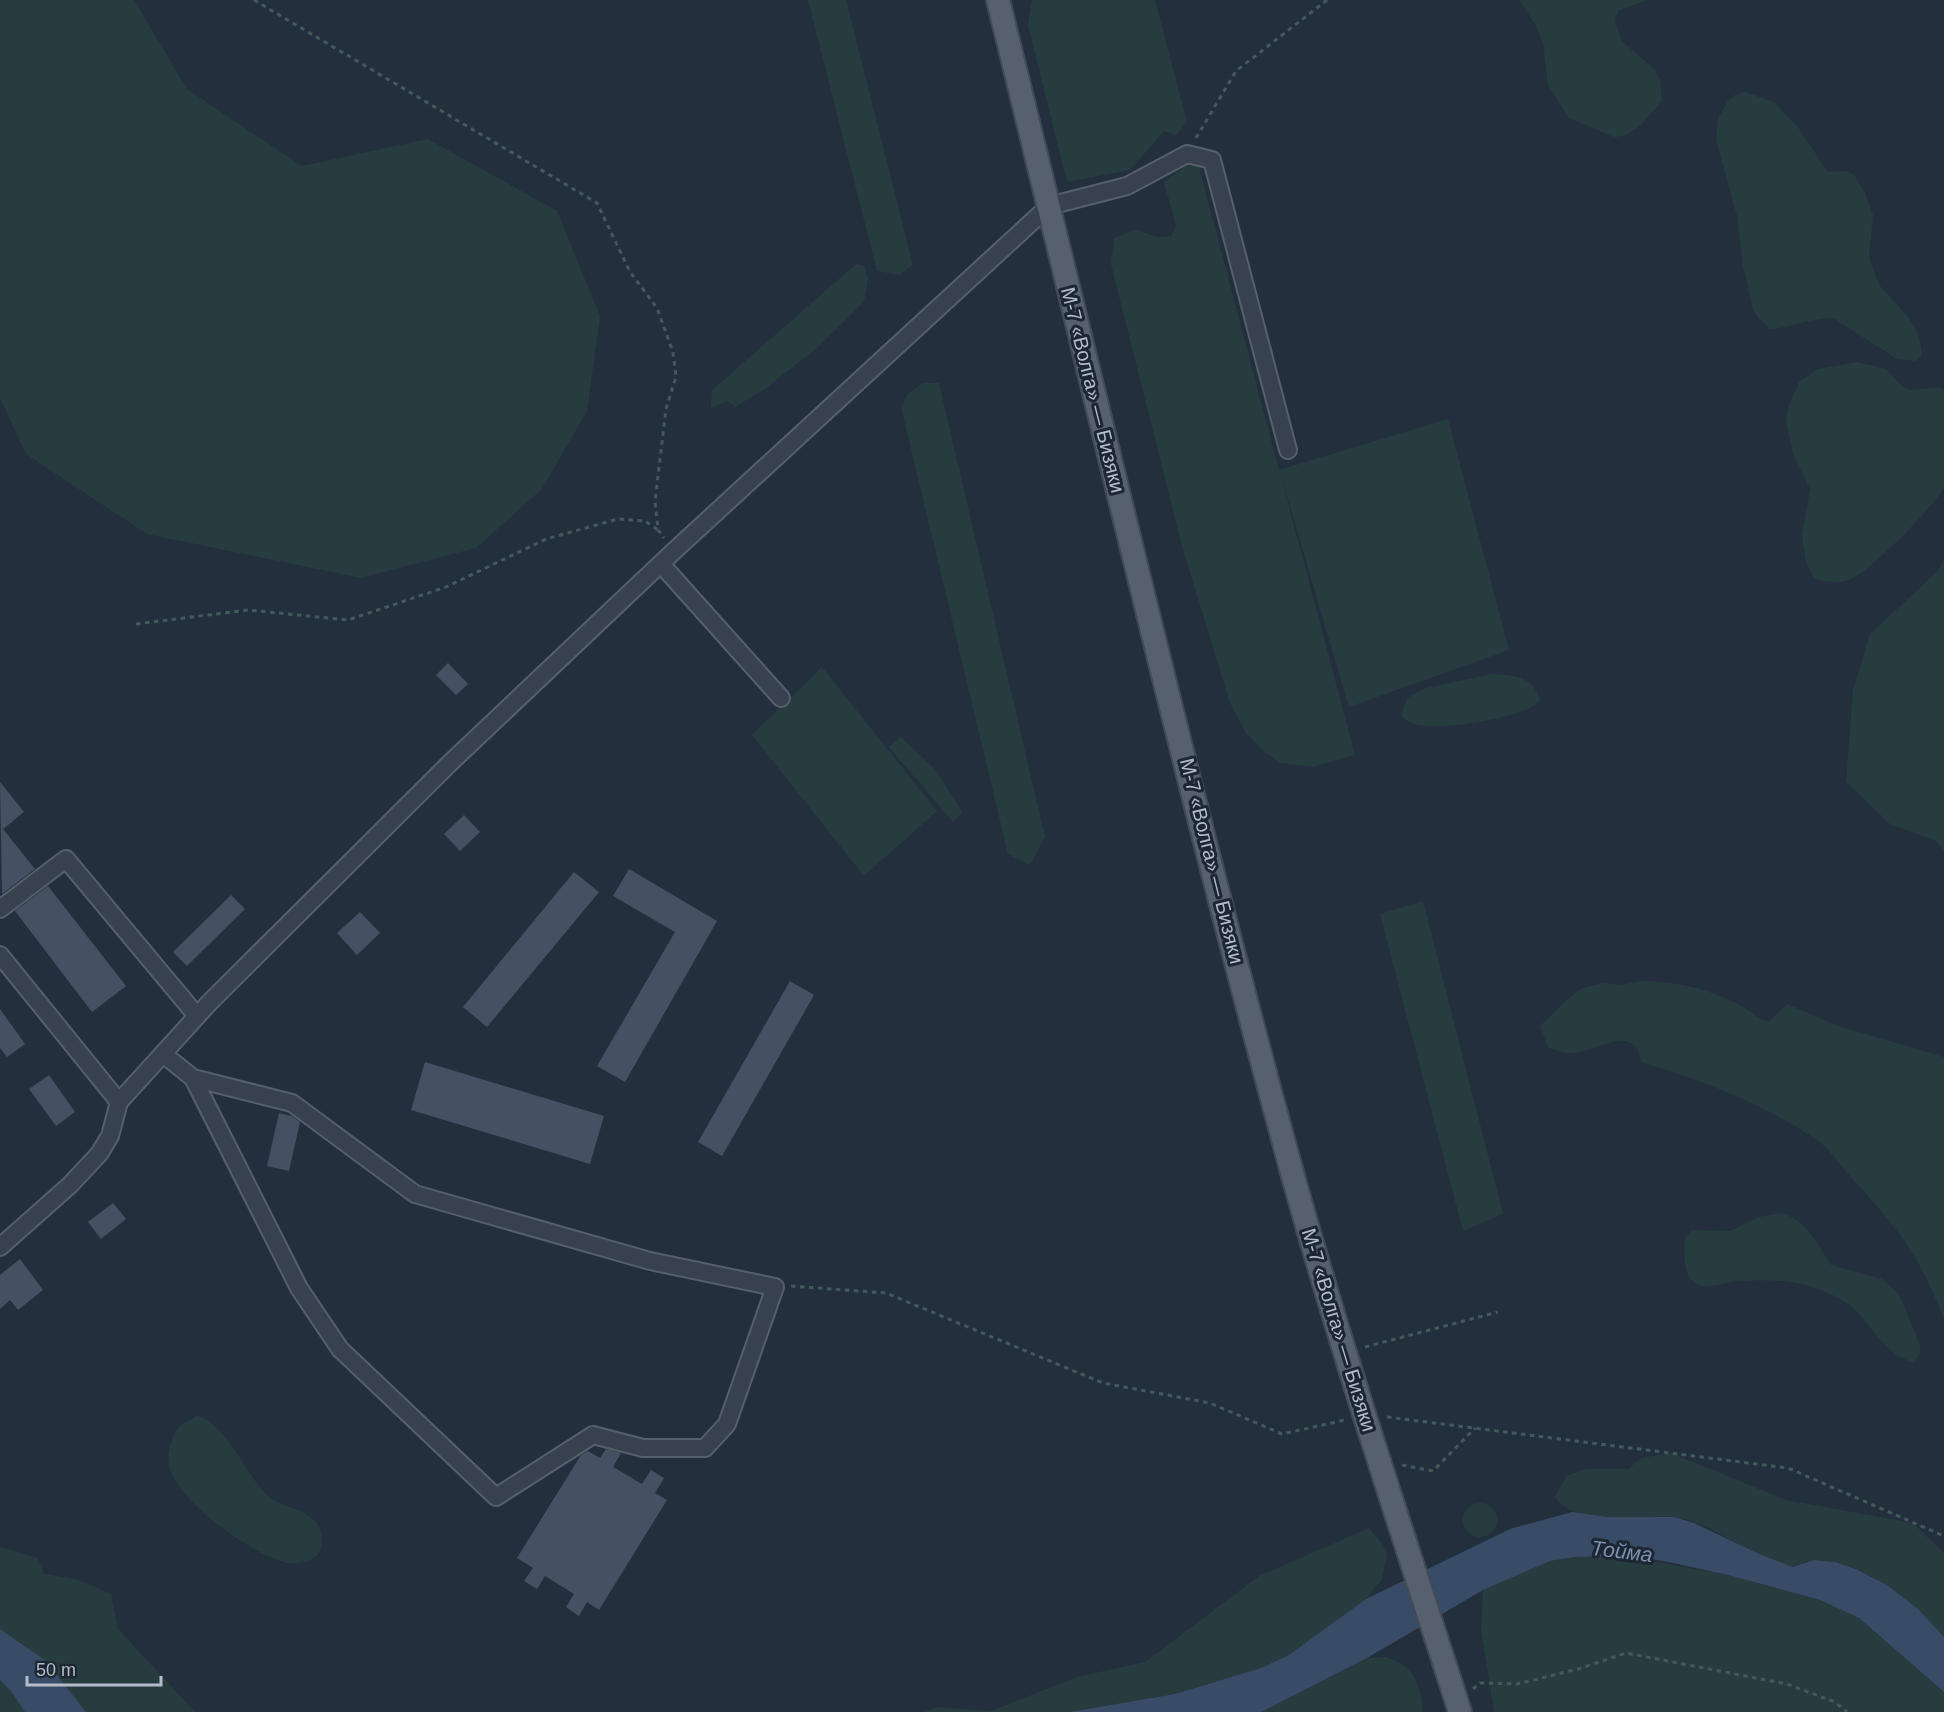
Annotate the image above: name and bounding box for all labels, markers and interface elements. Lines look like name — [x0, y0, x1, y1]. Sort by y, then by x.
street label: М-7 «Волга» — Бизяки — [1057, 285, 1129, 495]
street label: М-7 «Волга» — Бизяки — [1176, 756, 1248, 966]
street label: М-7 «Волга» — Бизяки — [1298, 1226, 1380, 1434]
water label: Тойма — [1590, 1536, 1654, 1566]
scale bar — [27, 1649, 160, 1687]
text: 50 m — [36, 1660, 76, 1680]

